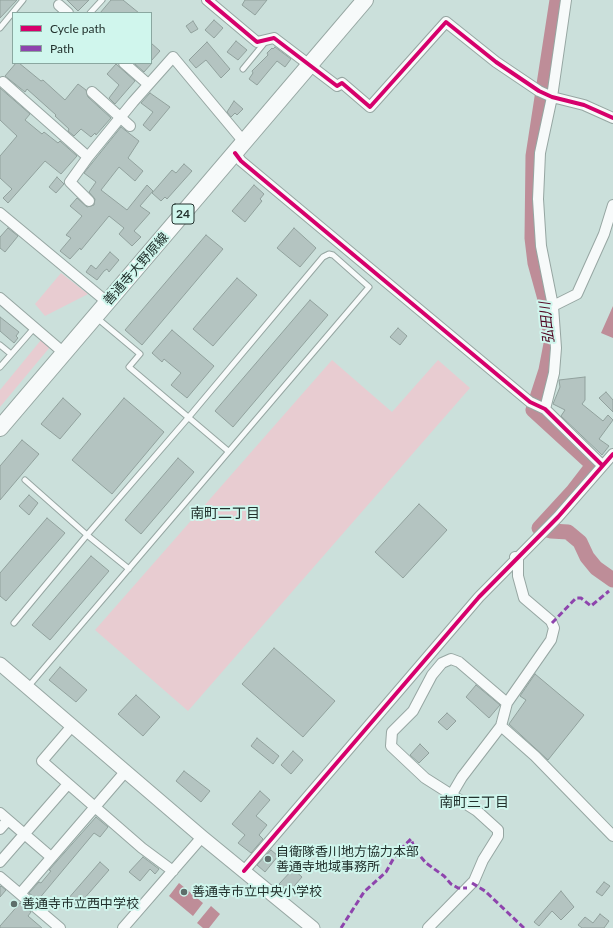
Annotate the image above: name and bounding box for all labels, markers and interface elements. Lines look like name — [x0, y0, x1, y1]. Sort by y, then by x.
legend — [12, 12, 152, 64]
text: Cycle path — [50, 21, 105, 36]
text: Path — [50, 41, 74, 56]
road number: 24 — [172, 204, 194, 224]
street label: 善通寺大野原線 — [100, 230, 172, 308]
water label: 弘田川 — [536, 301, 558, 345]
district label: 南町二丁目 — [190, 505, 260, 521]
district label: 南町三丁目 — [439, 794, 509, 810]
place label: 自衛隊香川地方協力本部 善通寺地域事務所 — [276, 844, 419, 875]
marker: 自衛隊香川地方協力本部 善通寺地域事務所 — [263, 854, 273, 864]
place label: 善通寺市立中央小学校 — [192, 884, 322, 900]
marker: 善通寺市立中央小学校 — [179, 887, 189, 897]
place label: 善通寺市立西中学校 — [22, 896, 139, 912]
marker: 善通寺市立西中学校 — [9, 899, 19, 909]

